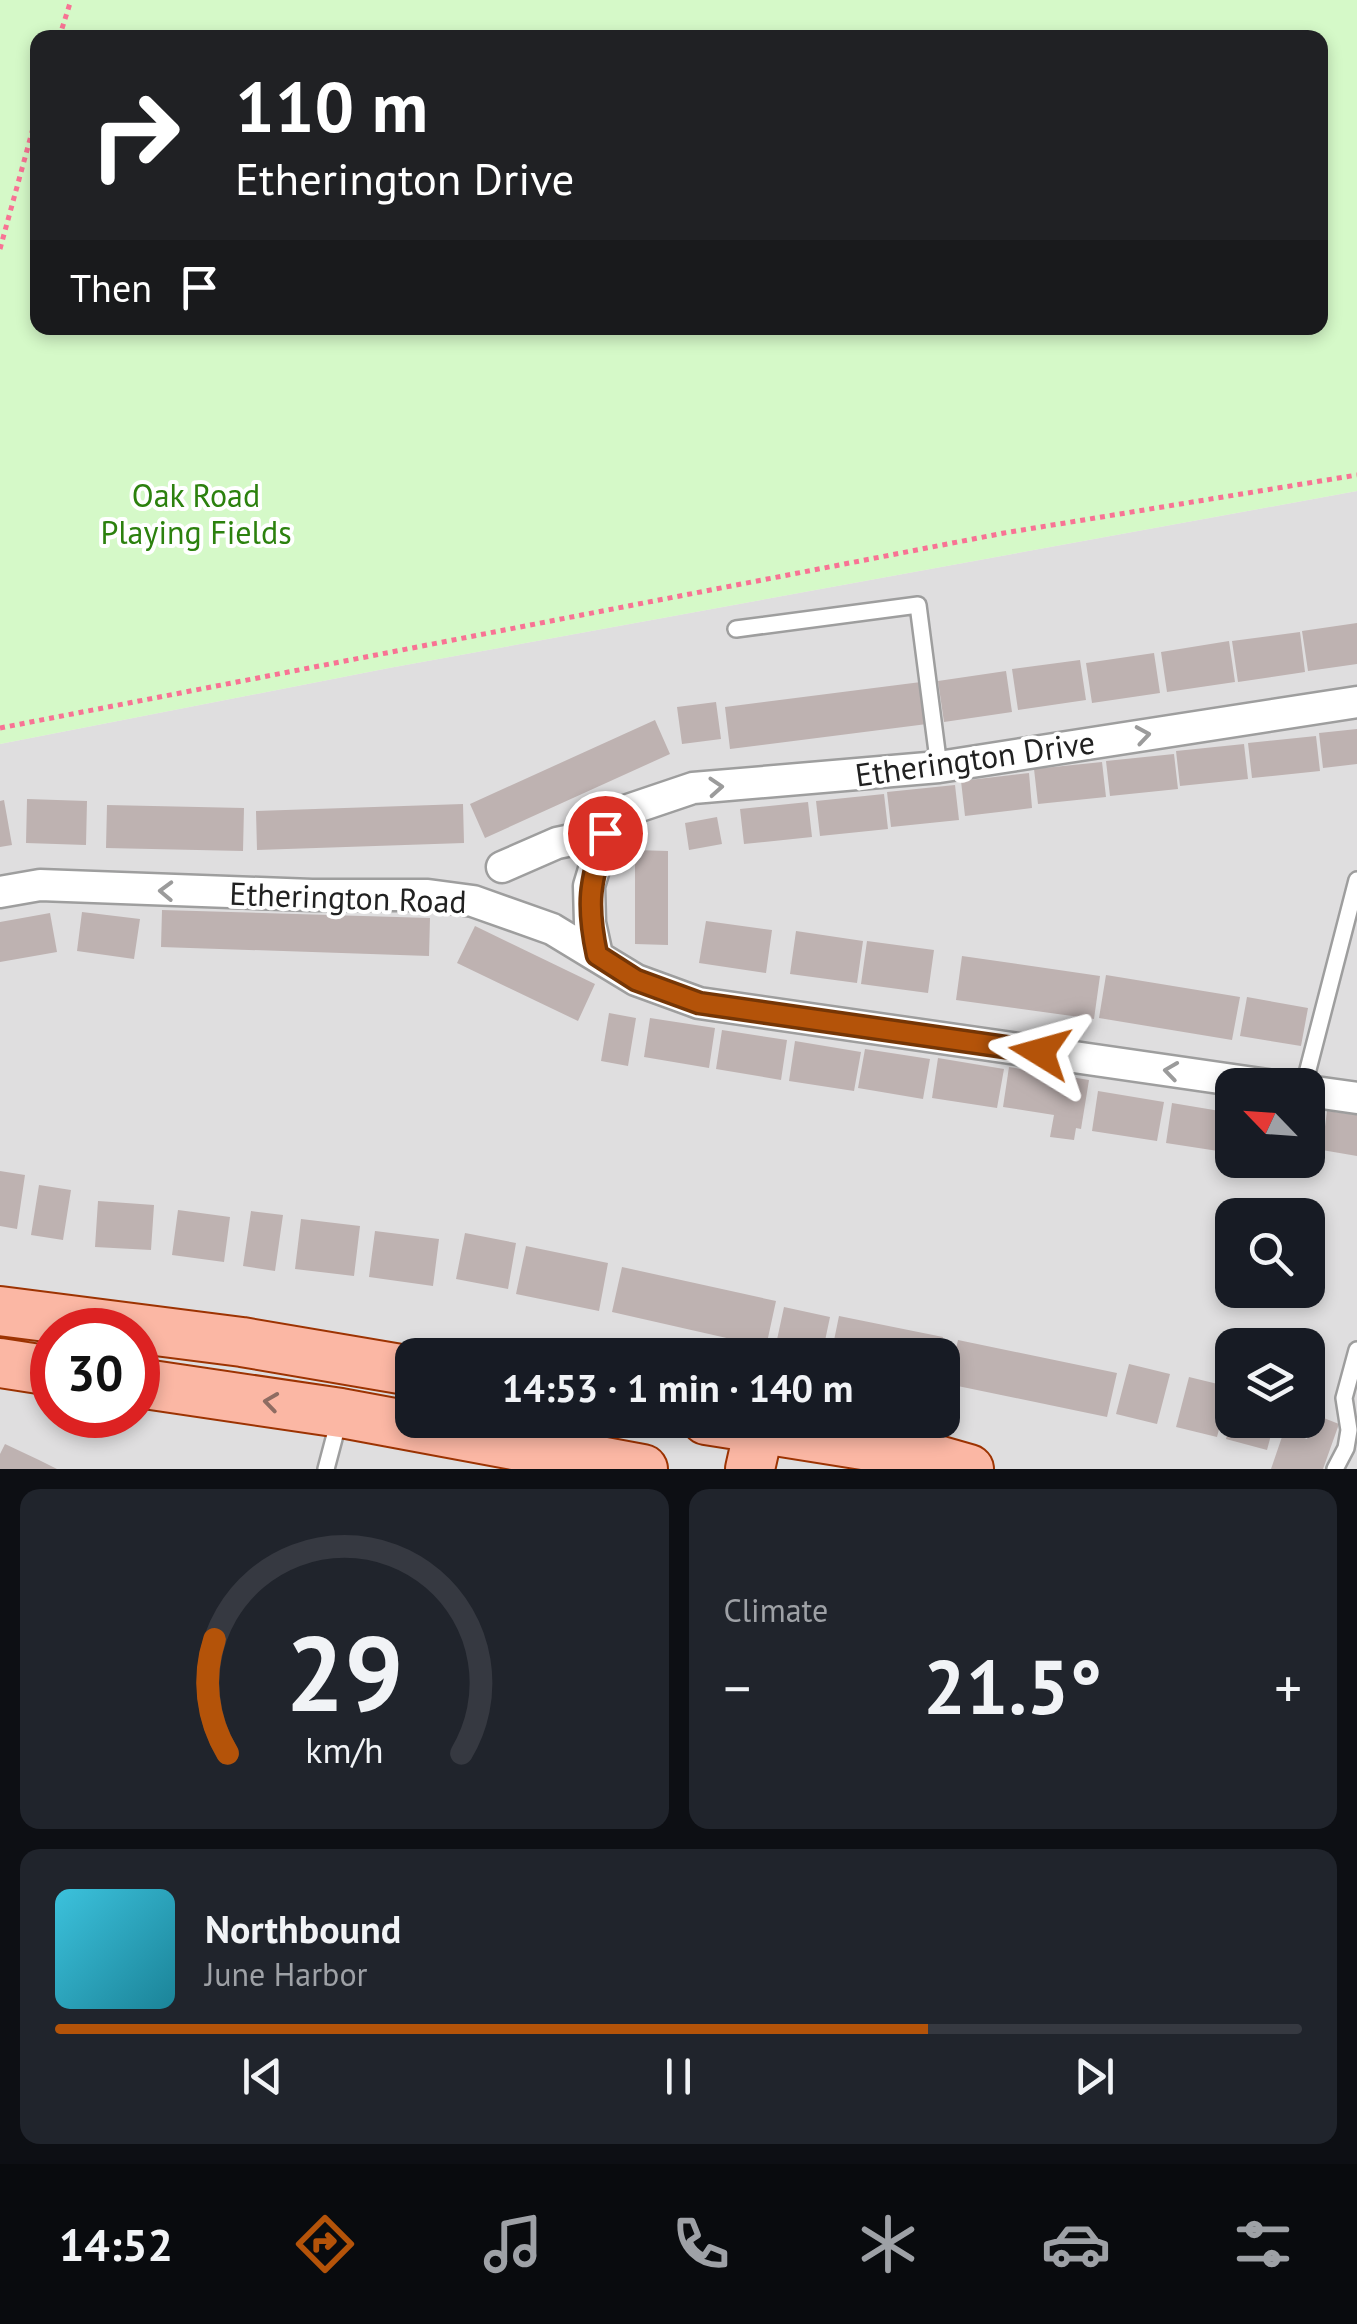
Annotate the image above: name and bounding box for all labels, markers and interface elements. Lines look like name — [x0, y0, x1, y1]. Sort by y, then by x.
text: 110 m — [235, 61, 428, 151]
icon: right — [70, 70, 200, 200]
text: Etherington Drive — [235, 149, 574, 207]
icon: arrive — [172, 260, 227, 315]
text: Then — [70, 263, 152, 312]
park label: Oak Road Playing Fields — [100, 474, 292, 553]
street label: Etherington Drive — [852, 720, 1097, 796]
one-way arrow — [1134, 726, 1151, 747]
one-way arrow — [708, 776, 724, 798]
pin — [563, 791, 648, 876]
icon: arrive — [578, 806, 633, 861]
street label: Etherington Road — [229, 872, 467, 922]
one-way arrow — [157, 880, 173, 901]
position arrow — [988, 1000, 1092, 1104]
one-way arrow — [1163, 1062, 1179, 1083]
north arrow — [1215, 1068, 1325, 1178]
map controls — [1215, 1068, 1325, 1438]
button: search — [1215, 1198, 1325, 1308]
speed limit sign: 30 — [30, 1308, 160, 1438]
button: layers — [1215, 1328, 1325, 1438]
text: 14:53 · 1 min · 140 m — [502, 1363, 853, 1412]
one-way arrow — [263, 1393, 280, 1414]
text: Climate — [724, 1589, 828, 1631]
text: 29 — [285, 1605, 403, 1740]
text: 21.5° — [923, 1638, 1102, 1735]
text: − — [724, 1652, 751, 1723]
text: + — [1274, 1652, 1302, 1723]
text: km/h — [305, 1727, 383, 1773]
text: Northbound — [205, 1904, 401, 1953]
text: June Harbor — [205, 1953, 367, 1995]
icon: previous — [235, 2049, 290, 2104]
icon: pause — [651, 2049, 706, 2104]
icon: next — [1067, 2049, 1122, 2104]
icon: directions — [290, 2209, 360, 2279]
icon: music — [478, 2209, 548, 2279]
icon: phone — [666, 2209, 736, 2279]
icon: climate — [853, 2209, 923, 2279]
icon: car — [1041, 2209, 1111, 2279]
icon: filters — [1228, 2209, 1298, 2279]
text: 14:52 — [59, 2215, 173, 2273]

